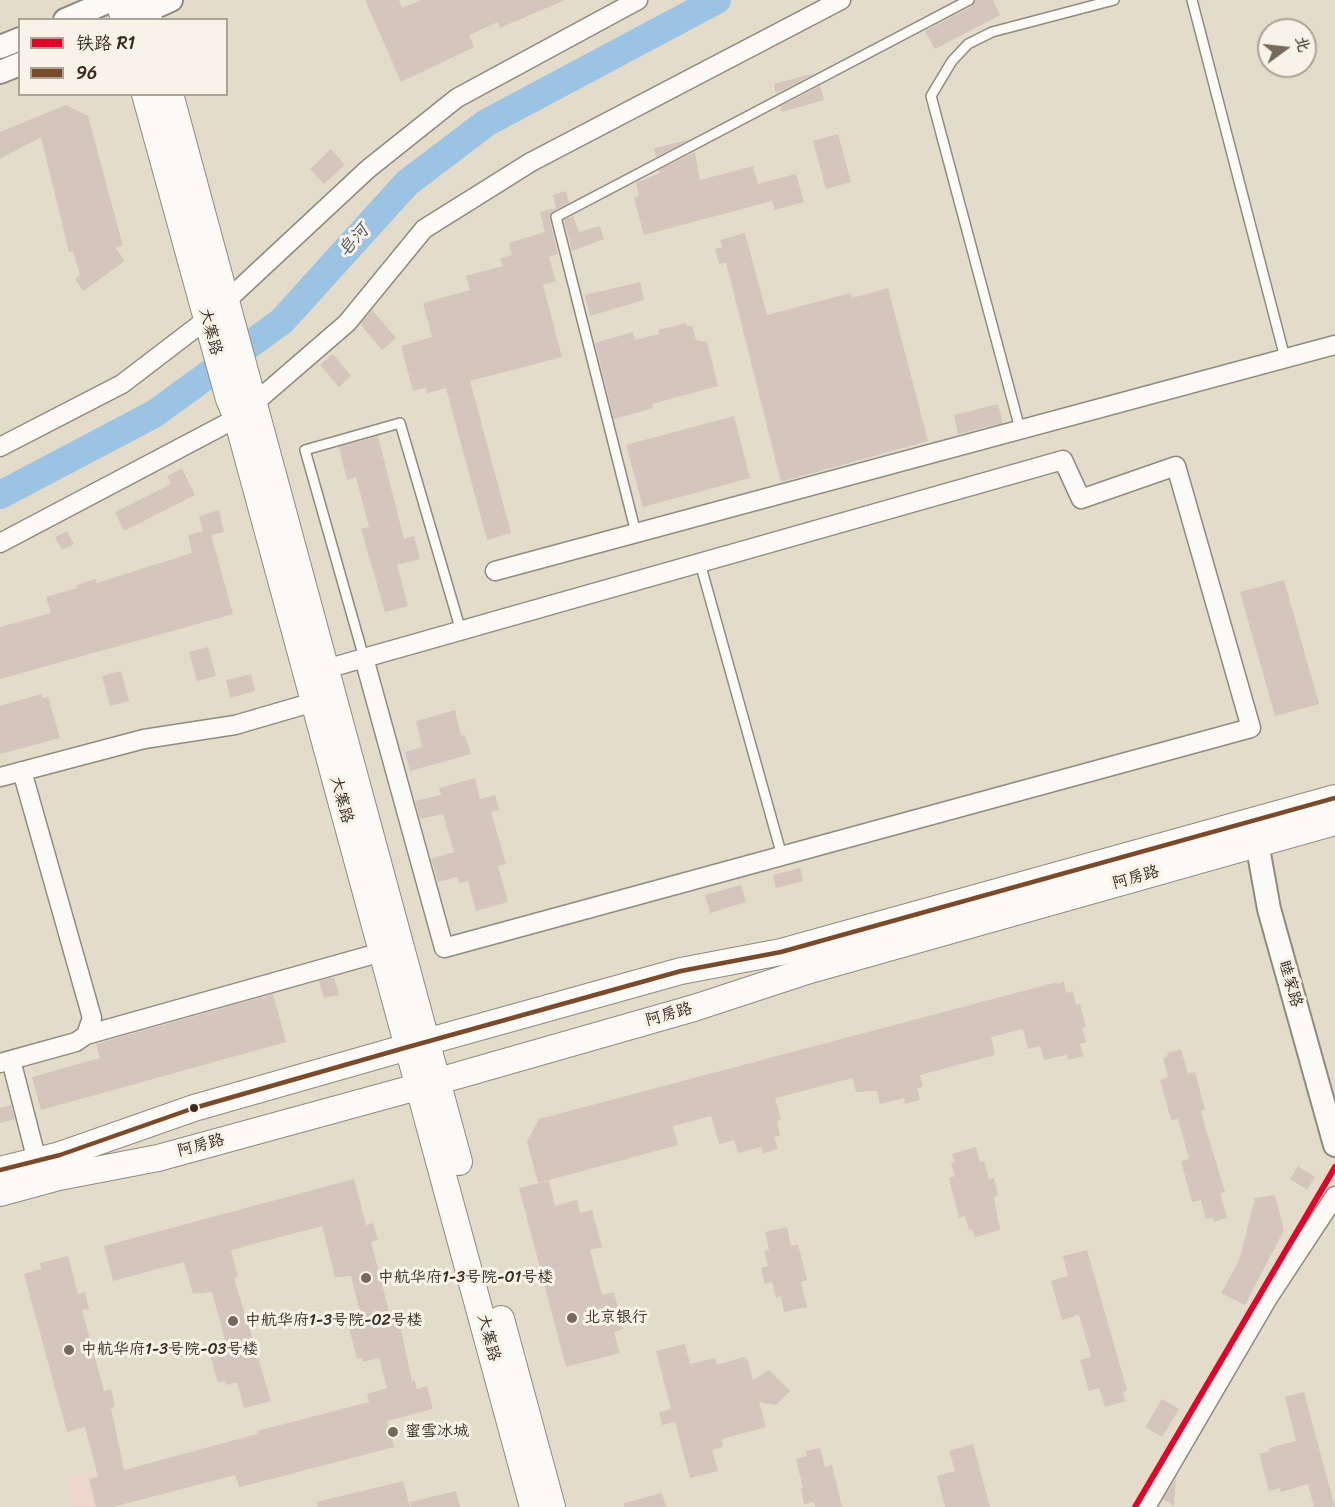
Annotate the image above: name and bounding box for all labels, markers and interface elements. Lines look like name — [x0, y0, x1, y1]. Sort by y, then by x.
legend — [18, 18, 228, 96]
north arrow — [1257, 18, 1317, 78]
text: 铁路 R1 — [76, 27, 135, 59]
text: 北 — [1287, 32, 1319, 55]
text: 96 — [76, 57, 97, 89]
water label: 皂河 — [334, 220, 374, 262]
street label: 大寨路 — [195, 306, 225, 358]
street label: 大寨路 — [326, 774, 356, 826]
street label: 阿房路 — [1110, 862, 1162, 894]
street label: 睦家路 — [1274, 958, 1306, 1010]
street label: 阿房路 — [643, 999, 695, 1031]
unlabelled marker — [188, 1102, 200, 1114]
street label: 阿房路 — [175, 1131, 227, 1161]
place label: 中航华府1-3号院-01号楼 — [378, 1268, 553, 1288]
marker: 中航华府1-3号院-01号楼 — [359, 1271, 373, 1285]
place label: 北京银行 — [584, 1308, 648, 1328]
place label: 中航华府1-3号院-02号楼 — [245, 1311, 423, 1331]
marker: 北京银行 — [565, 1311, 579, 1325]
street label: 大寨路 — [473, 1312, 503, 1364]
marker: 中航华府1-3号院-02号楼 — [226, 1314, 240, 1328]
place label: 中航华府1-3号院-03号楼 — [81, 1340, 258, 1360]
marker: 中航华府1-3号院-03号楼 — [62, 1343, 76, 1357]
place label: 蜜雪冰城 — [405, 1422, 469, 1442]
marker: 蜜雪冰城 — [386, 1425, 400, 1439]

